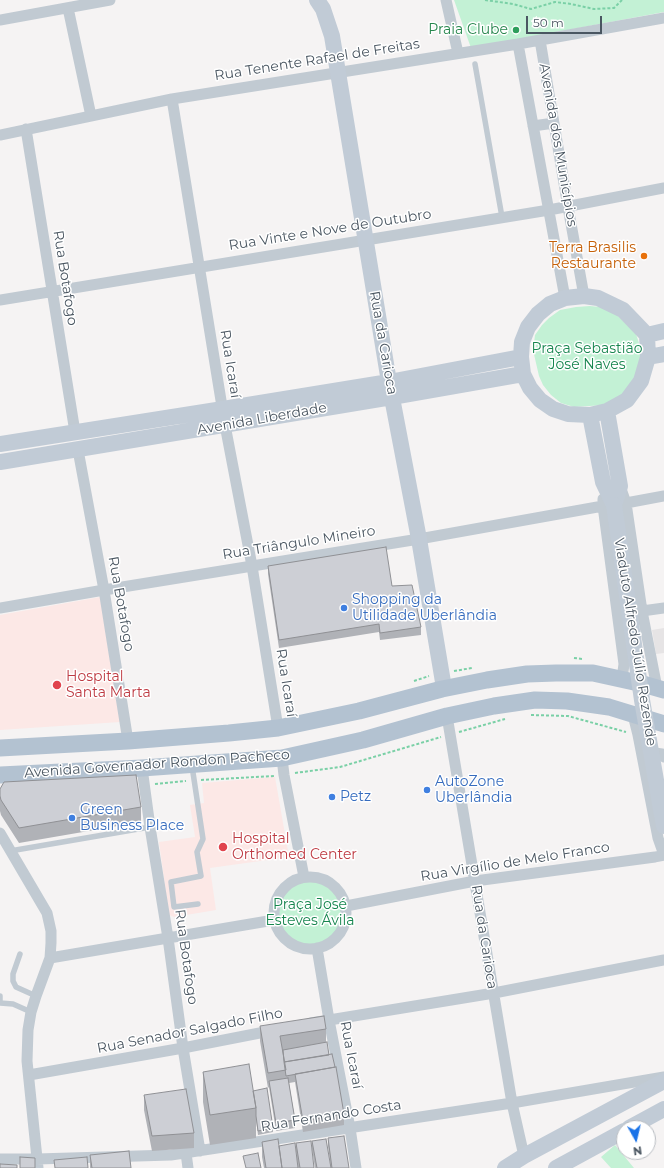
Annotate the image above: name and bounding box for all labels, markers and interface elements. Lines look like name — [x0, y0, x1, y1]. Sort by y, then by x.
scale bar — [528, 8, 604, 34]
text: 50 m — [533, 15, 564, 30]
place label: Praia Clube — [428, 22, 508, 38]
marker: Praia Clube — [511, 25, 521, 35]
street label: Rua Tenente Rafael de Freitas — [213, 35, 421, 85]
street label: Avenida dos Municípios — [535, 62, 581, 228]
street label: Rua Vinte e Nove de Outubro — [227, 206, 433, 254]
street label: Rua Botafogo — [49, 229, 81, 327]
place label: Terra Brasilis Restaurante — [549, 240, 636, 272]
marker: Terra Brasilis Restaurante — [639, 251, 649, 261]
street label: Rua da Carioca — [366, 290, 400, 396]
street label: Rua Icaraí — [216, 329, 244, 399]
park label: Praça Sebastião José Naves — [532, 341, 642, 374]
street label: Avenida Liberdade — [196, 399, 328, 439]
street label: Rua Triângulo Mineiro — [221, 523, 377, 563]
street label: Viaduto Alfredo Júlio Rezende — [610, 537, 660, 747]
street label: Rua Botafogo — [104, 555, 138, 653]
place label: Shopping da Utilidade Uberlândia — [352, 592, 497, 624]
marker: Shopping da Utilidade Uberlândia — [339, 603, 349, 613]
street label: Rua Icaraí — [272, 648, 300, 718]
place label: Hospital Santa Marta — [66, 669, 151, 702]
marker: Hospital Santa Marta — [51, 679, 63, 691]
street label: Avenida Governador Rondon Pacheco — [24, 746, 290, 782]
place label: AutoZone Uberlândia — [435, 774, 513, 806]
marker: AutoZone Uberlândia — [422, 785, 432, 795]
place label: Petz — [340, 789, 371, 805]
marker: Petz — [327, 792, 337, 802]
place label: Green Business Place — [80, 802, 184, 834]
marker: Green Business Place — [67, 813, 77, 823]
place label: Hospital Orthomed Center — [232, 831, 357, 864]
street label: Rua Virgílio de Melo Franco — [419, 839, 611, 885]
marker: Hospital Orthomed Center — [217, 841, 229, 853]
street label: Rua da Carioca — [467, 884, 501, 990]
park label: Praça José Esteves Ávila — [265, 897, 355, 930]
street label: Rua Botafogo — [171, 908, 201, 1006]
street label: Rua Senador Salgado Filho — [96, 1005, 284, 1057]
street label: Rua Icaraí — [336, 1020, 366, 1090]
street label: Rua Fernando Costa — [260, 1097, 402, 1135]
north arrow — [616, 1120, 656, 1160]
text: N — [632, 1143, 643, 1158]

